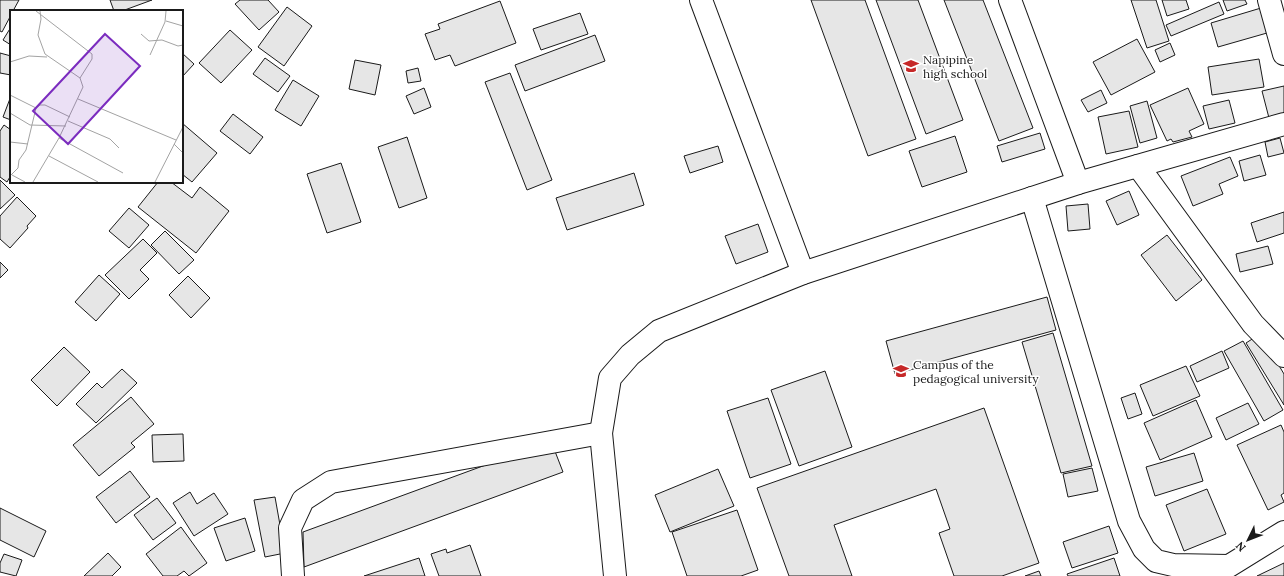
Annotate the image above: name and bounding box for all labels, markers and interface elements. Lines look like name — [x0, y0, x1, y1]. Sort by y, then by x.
inset map — [10, 10, 183, 183]
place label: Napipine high school — [923, 52, 987, 81]
school or university icon: Napipine high school — [902, 57, 920, 75]
place label: Campus of the pedagogical university — [913, 357, 1039, 386]
school or university icon: Campus of the pedagogical university — [892, 362, 910, 380]
north arrow — [1228, 520, 1268, 560]
text: N — [1232, 539, 1249, 555]

